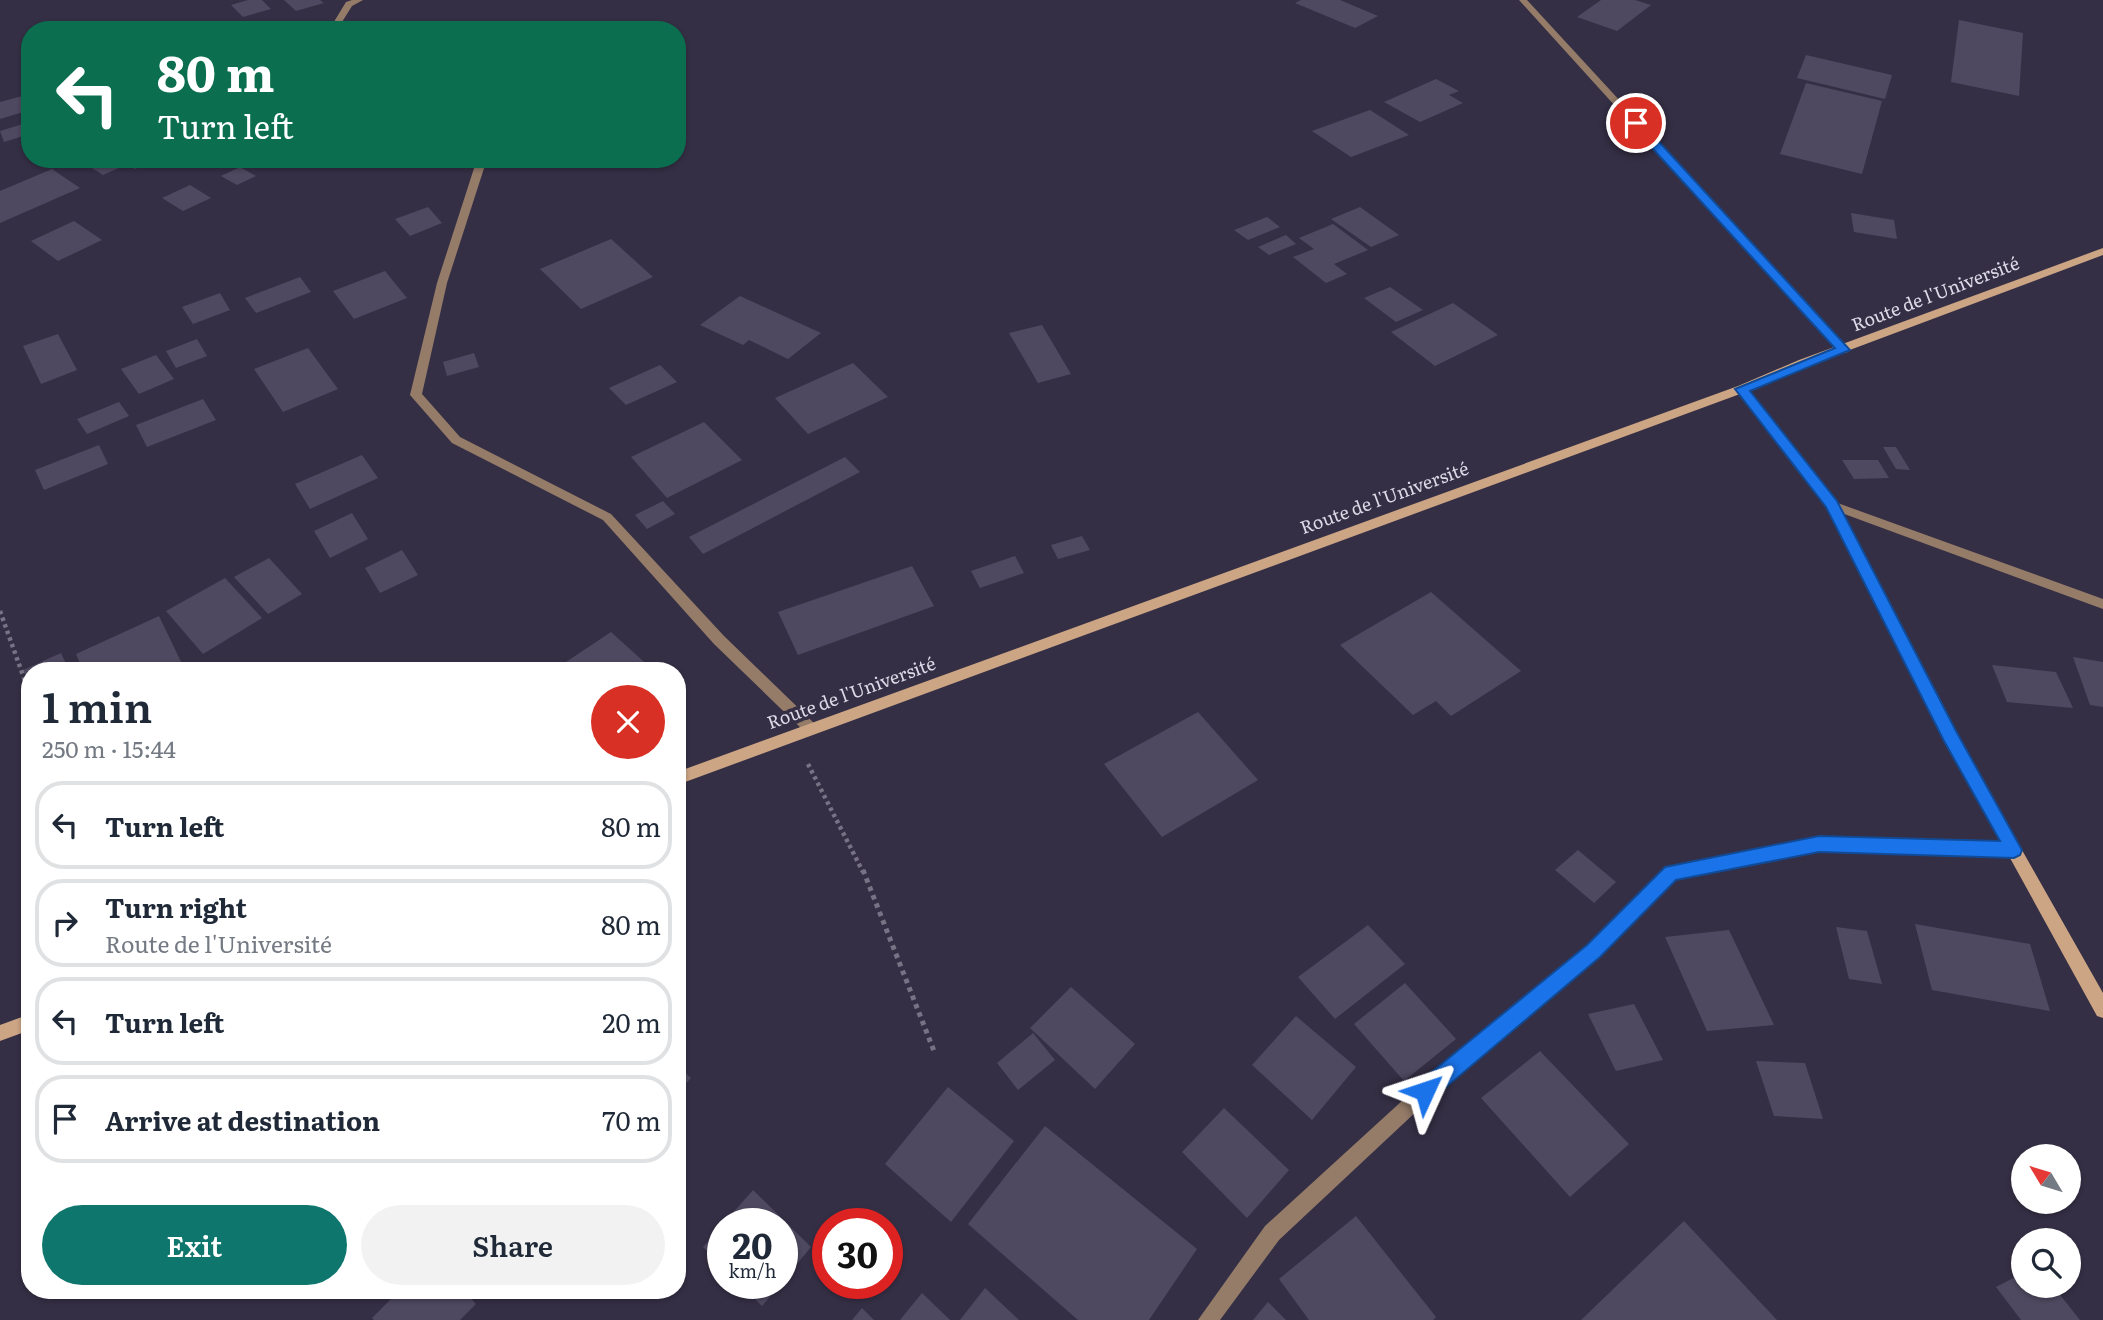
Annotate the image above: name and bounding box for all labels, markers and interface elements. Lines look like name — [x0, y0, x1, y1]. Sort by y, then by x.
text: 80 m — [157, 34, 275, 107]
icon: left — [42, 49, 133, 140]
pin — [1606, 93, 1666, 153]
text: Turn left — [157, 101, 294, 149]
icon: arrive — [1617, 104, 1655, 142]
street label: Route de l'Université — [1847, 249, 2023, 337]
street label: Route de l'Université — [1296, 454, 1472, 540]
street label: Route de l'Université — [763, 649, 939, 735]
text: 1 min — [42, 674, 152, 736]
button: close — [591, 685, 665, 759]
text: 250 m · 15:44 — [42, 731, 176, 765]
icon: left — [46, 806, 84, 844]
text: Turn left — [105, 806, 224, 845]
text: 80 m — [601, 806, 661, 845]
text: Turn right — [105, 887, 247, 926]
icon: right — [46, 904, 84, 942]
text: 80 m — [601, 904, 661, 943]
text: Route de l'Université — [105, 926, 332, 960]
icon: left — [46, 1002, 84, 1040]
text: Turn left — [105, 1002, 224, 1041]
text: 20 m — [602, 1002, 661, 1041]
position arrow — [1388, 1054, 1462, 1128]
icon: arrive — [46, 1100, 84, 1138]
text: Arrive at destination — [105, 1100, 380, 1139]
text: 70 m — [602, 1100, 661, 1139]
north arrow — [2011, 1144, 2081, 1214]
map controls — [2011, 1144, 2081, 1298]
button: Exit — [42, 1205, 347, 1285]
button: Share — [361, 1205, 665, 1285]
speed limit sign: 30 — [812, 1208, 903, 1299]
text: 20 — [732, 1218, 773, 1270]
button: search — [2011, 1228, 2081, 1298]
text: km/h — [729, 1257, 776, 1284]

